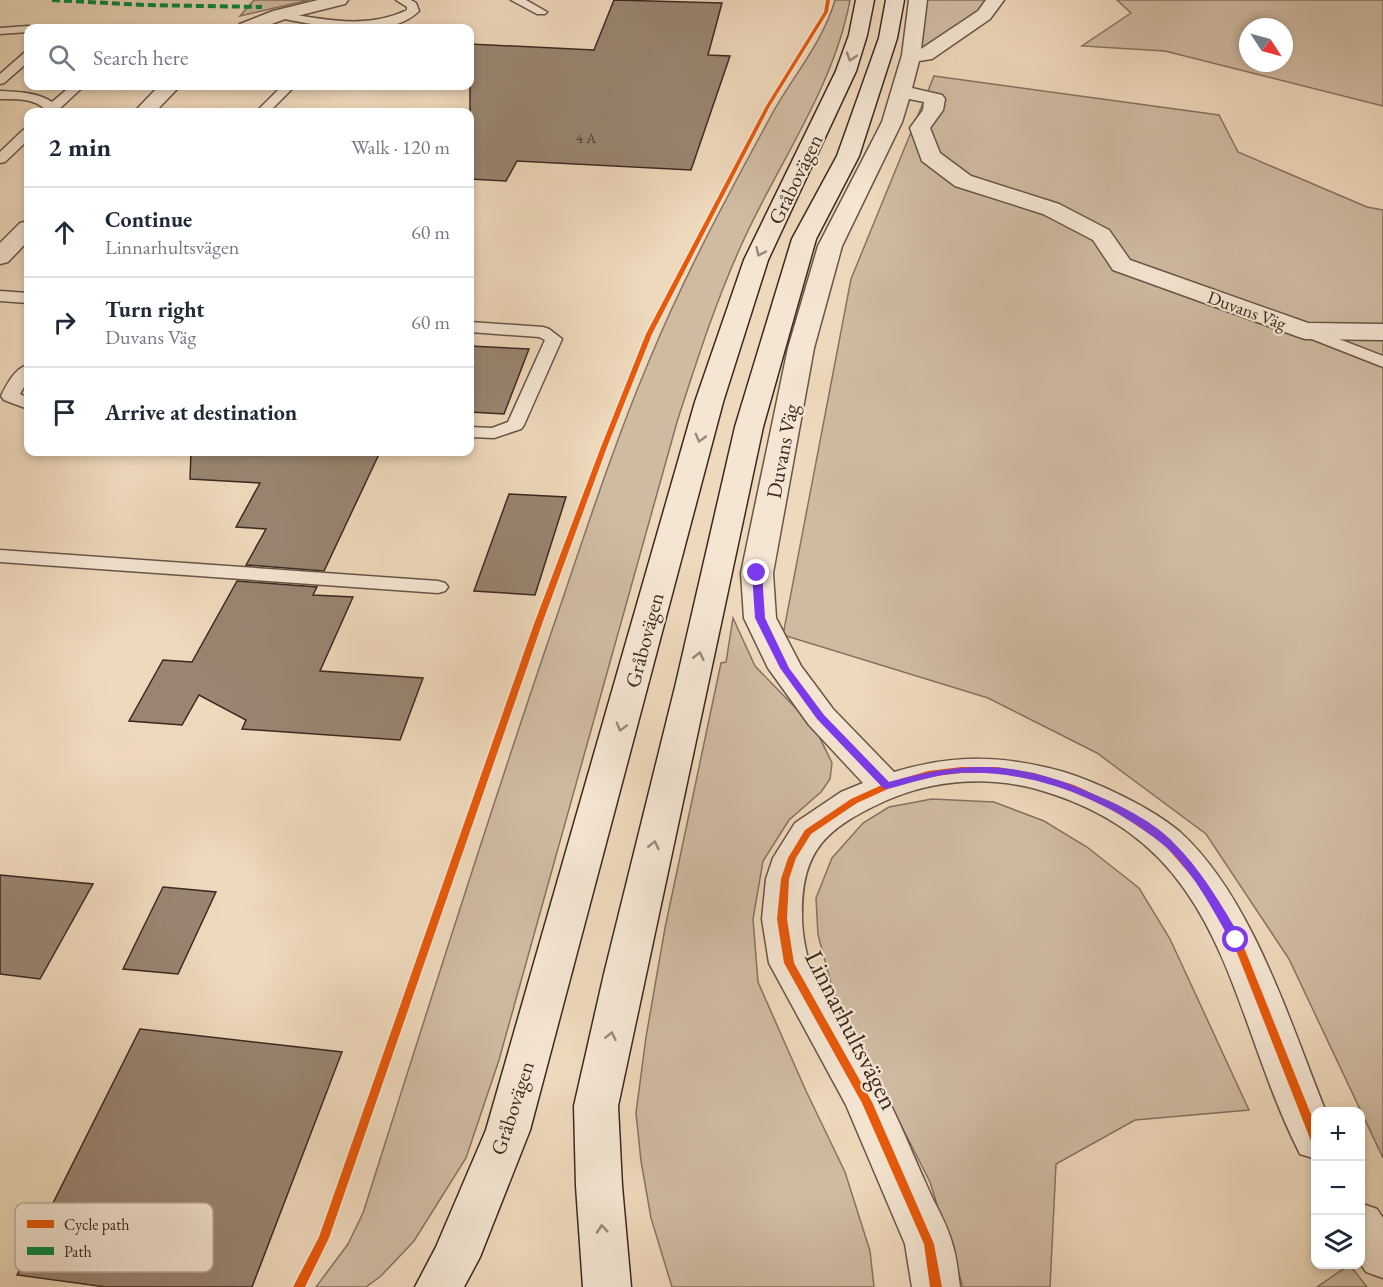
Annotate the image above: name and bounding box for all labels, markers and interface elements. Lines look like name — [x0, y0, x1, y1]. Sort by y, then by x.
north arrow — [1239, 18, 1293, 72]
search box — [24, 24, 474, 90]
icon: search — [45, 41, 78, 74]
text: Search here — [93, 43, 188, 72]
one-way arrow — [846, 51, 858, 62]
house number: 4 A — [576, 128, 597, 147]
street label: Gråbovägen — [762, 129, 828, 229]
text: 2 min — [48, 130, 111, 164]
text: Walk · 120 m — [351, 134, 450, 160]
text: Continue — [105, 205, 192, 234]
icon: ahead — [48, 216, 81, 249]
text: 60 m — [411, 219, 450, 245]
text: Linnarhultsvägen — [105, 234, 239, 260]
one-way arrow — [755, 246, 767, 257]
street label: Duvans Väg — [1204, 285, 1290, 335]
text: Turn right — [105, 295, 204, 324]
icon: right — [48, 306, 81, 339]
text: 60 m — [411, 309, 450, 335]
text: Duvans Väg — [105, 324, 196, 350]
icon: arrive — [48, 396, 81, 429]
text: Arrive at destination — [105, 398, 297, 427]
street label: Duvans Väg — [760, 401, 805, 501]
one-way arrow — [694, 432, 707, 442]
route end — [743, 559, 769, 585]
street label: Gråbovägen — [618, 590, 670, 690]
one-way arrow — [691, 651, 704, 661]
one-way arrow — [615, 722, 628, 732]
one-way arrow — [647, 841, 660, 851]
route start — [1222, 926, 1248, 952]
street label: Linnarhultsvägen — [797, 945, 907, 1116]
one-way arrow — [603, 1031, 616, 1041]
street label: Gråbovägen — [484, 1058, 540, 1158]
map controls — [1311, 1107, 1365, 1269]
button: + — [1311, 1107, 1365, 1161]
button: − — [1311, 1161, 1365, 1215]
legend — [15, 1203, 213, 1272]
text: Cycle path — [64, 1214, 129, 1235]
button: layers — [1311, 1215, 1365, 1269]
one-way arrow — [596, 1224, 609, 1233]
text: Path — [64, 1241, 92, 1262]

